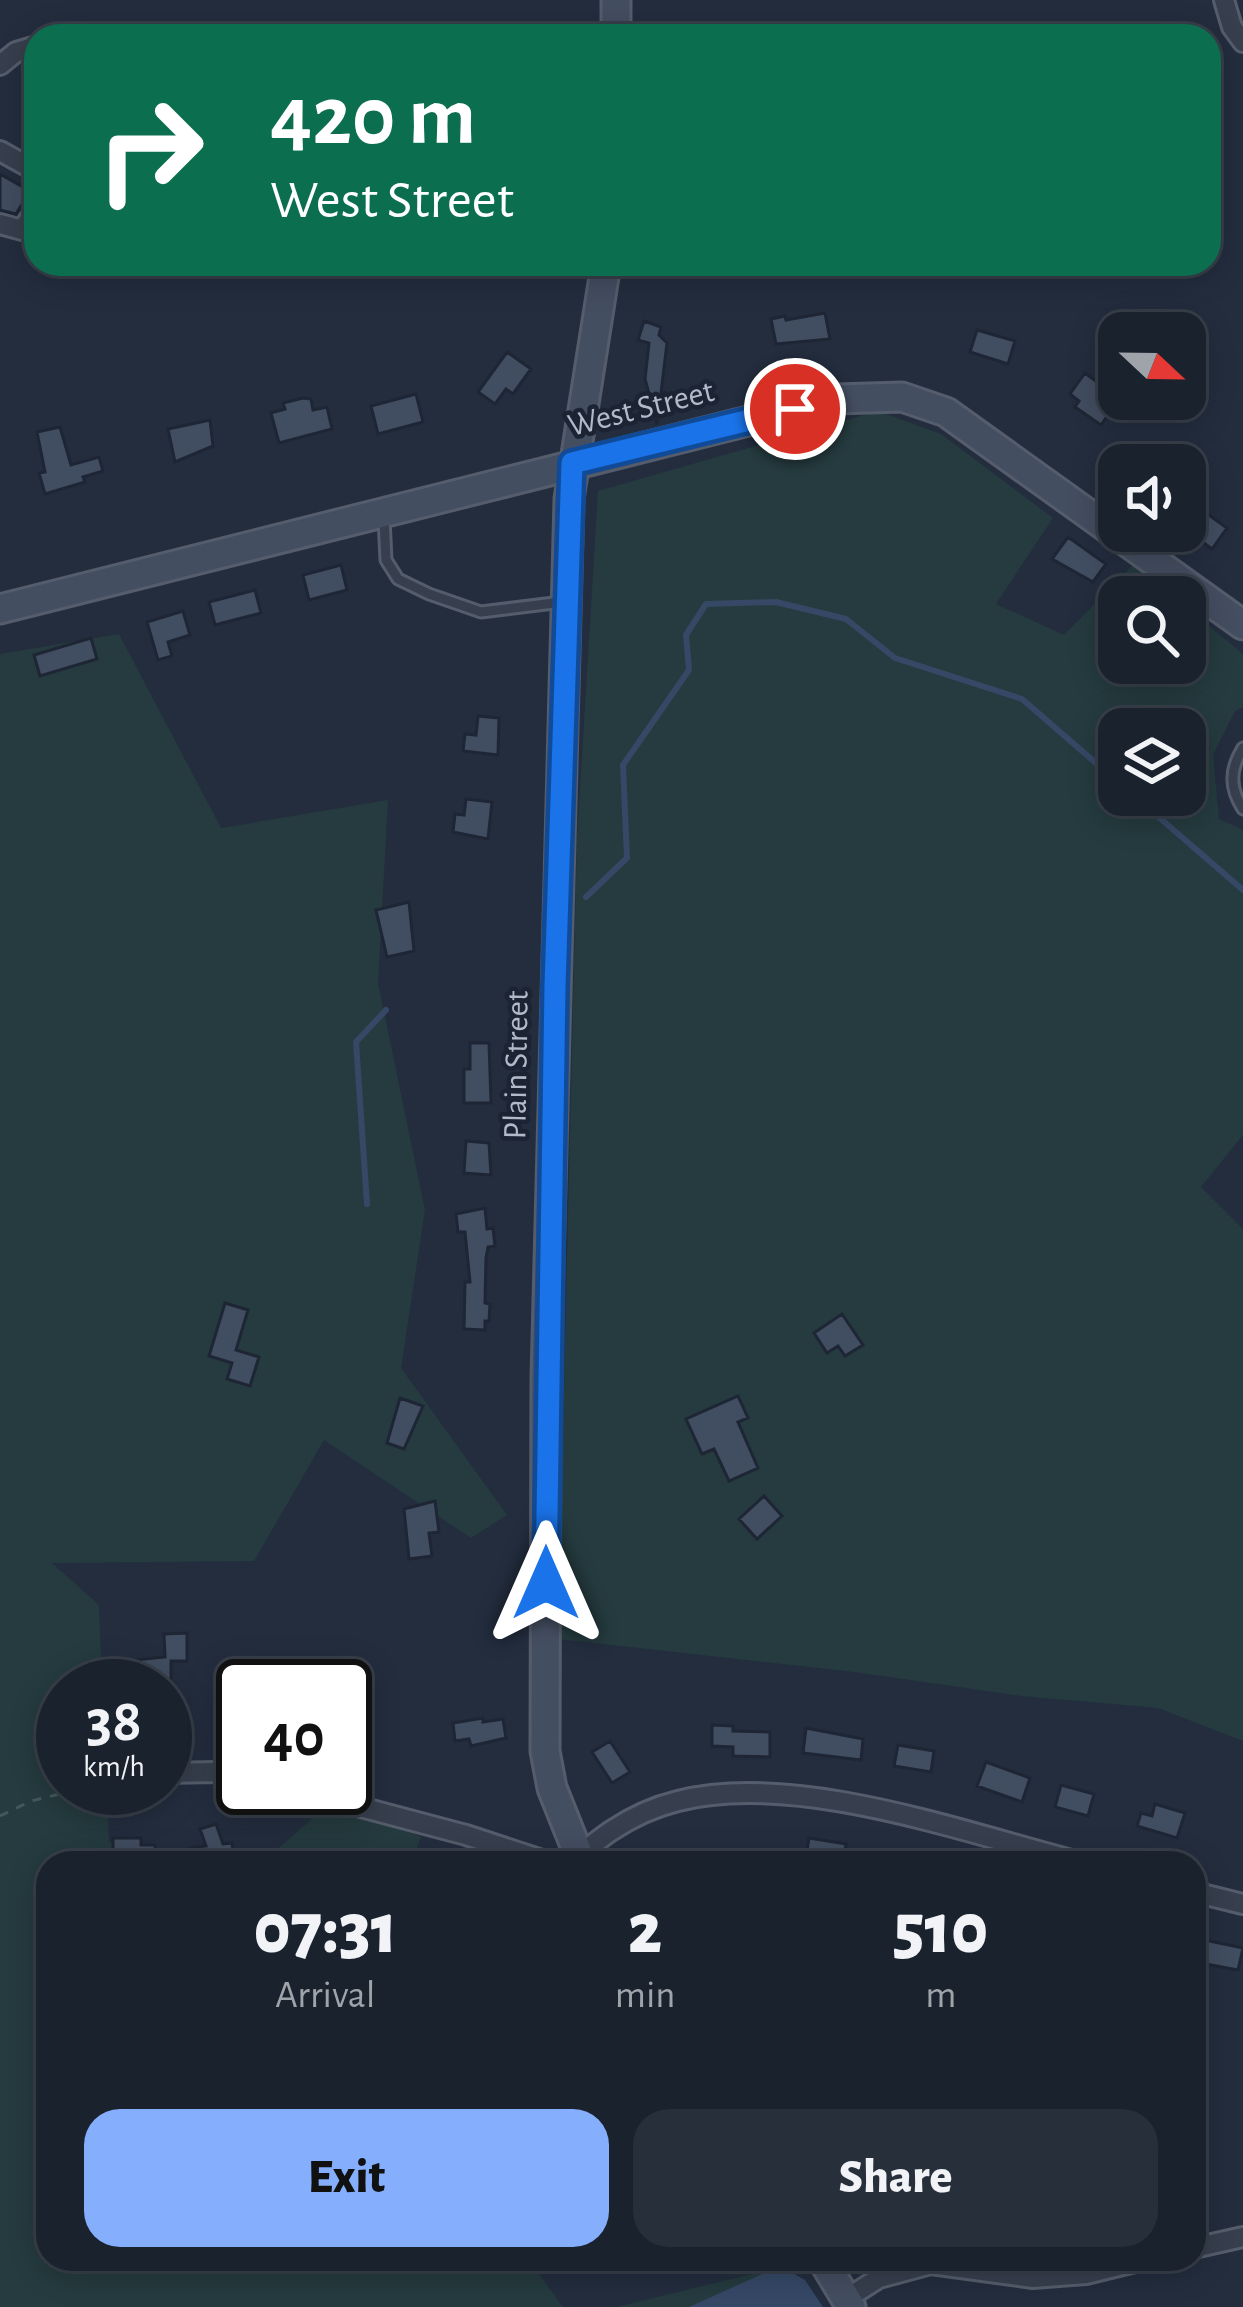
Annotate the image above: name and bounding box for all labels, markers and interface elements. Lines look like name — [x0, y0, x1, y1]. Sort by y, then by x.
icon: right — [72, 72, 228, 228]
text: 420 m — [270, 76, 476, 160]
text: West Street — [270, 174, 514, 228]
north arrow — [1098, 312, 1206, 420]
map controls — [1098, 312, 1206, 816]
pin — [744, 358, 846, 460]
street label: West Street — [565, 375, 718, 443]
icon: arrive — [762, 376, 828, 442]
button: sound — [1098, 444, 1206, 552]
button: search — [1098, 576, 1206, 684]
button: layers — [1098, 708, 1206, 816]
street label: Plain Street — [499, 990, 535, 1140]
position arrow — [483, 1520, 609, 1646]
speed limit sign: 40 — [216, 1659, 372, 1815]
text: 38 — [86, 1692, 142, 1752]
text: km/h — [83, 1752, 145, 1782]
text: 07:31 — [254, 1894, 397, 1966]
text: 2 — [628, 1894, 662, 1966]
text: 510 — [893, 1894, 988, 1966]
text: Arrival — [275, 1976, 376, 2015]
text: min — [615, 1976, 676, 2015]
text: m — [925, 1976, 956, 2015]
button: Exit — [84, 2109, 609, 2247]
button: Share — [633, 2109, 1158, 2247]

